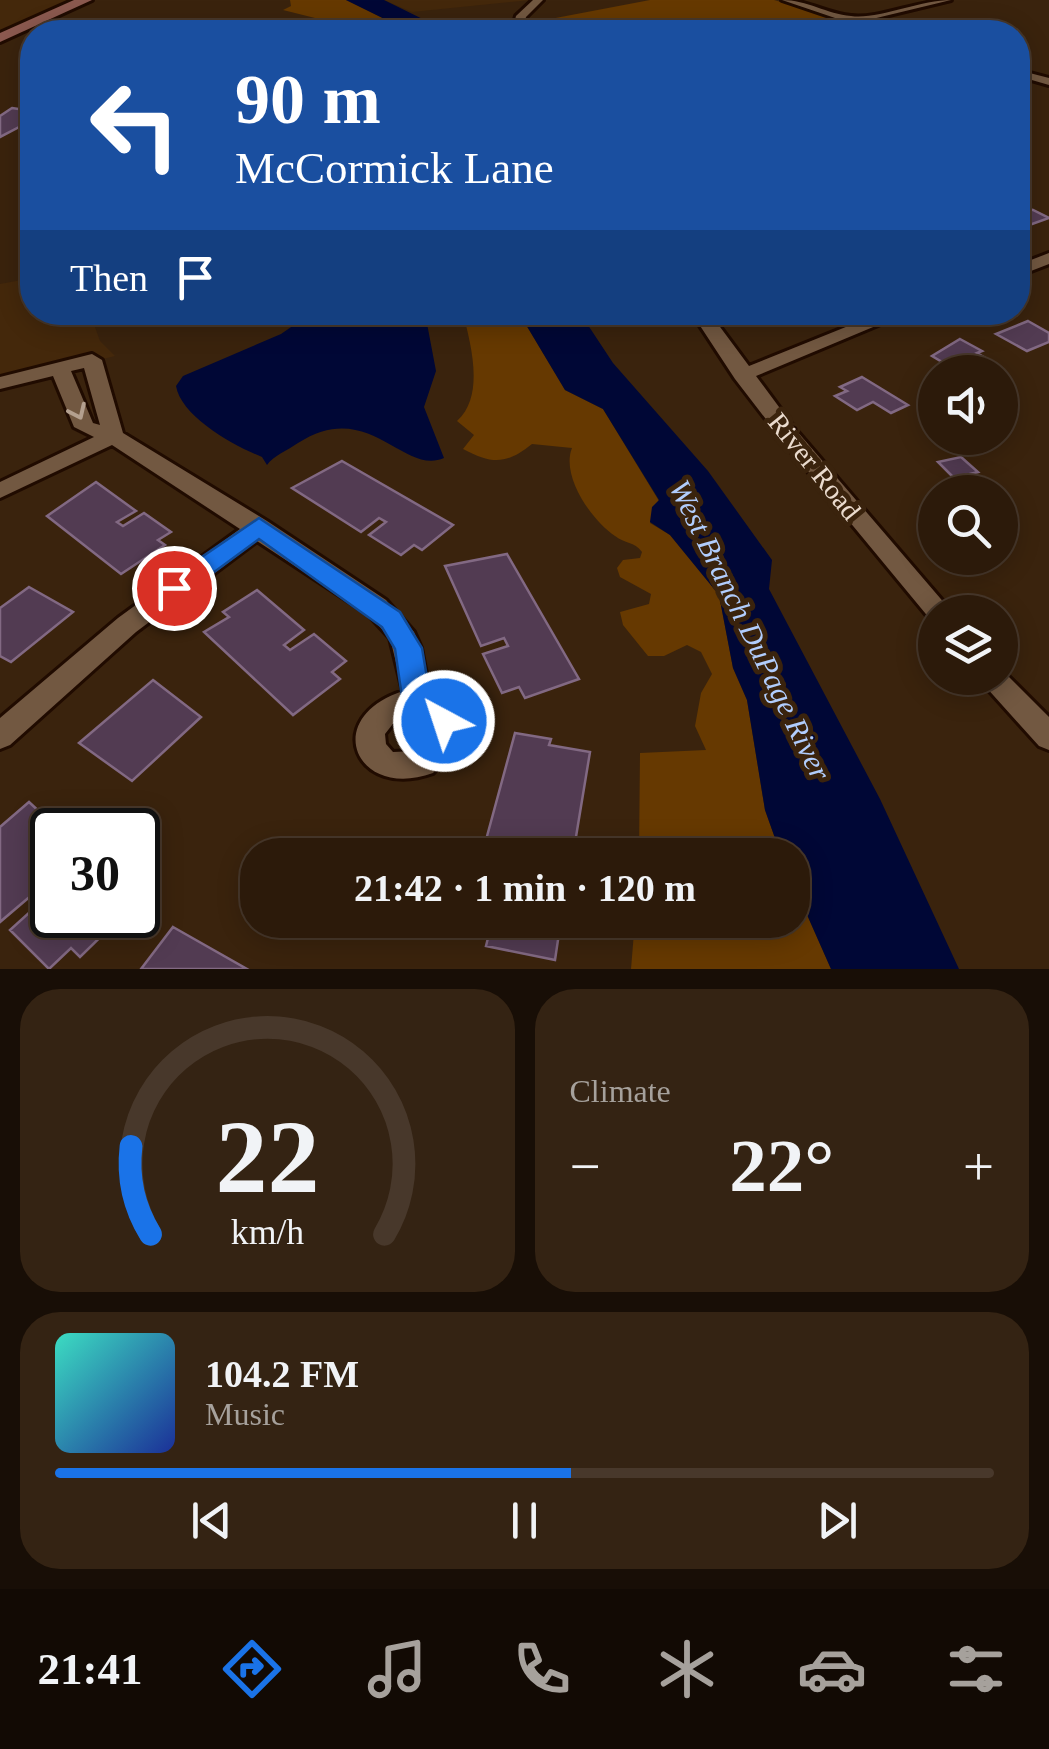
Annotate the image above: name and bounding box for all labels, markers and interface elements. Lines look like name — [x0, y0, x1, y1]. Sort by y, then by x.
icon: left — [70, 60, 200, 190]
text: 90 m — [235, 61, 381, 138]
text: McCormick Lane — [235, 143, 554, 193]
icon: arrive — [168, 250, 223, 305]
text: Then — [70, 257, 148, 299]
map controls — [918, 355, 1018, 695]
button: sound — [918, 355, 1018, 455]
one-way arrow — [65, 401, 85, 419]
street label: River Road — [762, 407, 867, 526]
water label: West Branch DuPage River — [663, 474, 838, 785]
button: search — [918, 475, 1018, 575]
pin — [132, 546, 217, 631]
icon: arrive — [147, 561, 202, 616]
button: layers — [918, 595, 1018, 695]
position arrow — [392, 669, 496, 773]
speed limit sign: 30 — [30, 808, 160, 938]
text: 21:42 · 1 min · 120 m — [354, 867, 696, 909]
text: Climate — [570, 1073, 671, 1109]
text: 22 — [215, 1099, 319, 1214]
text: 22° — [729, 1124, 834, 1207]
text: − — [570, 1136, 601, 1197]
text: + — [963, 1136, 994, 1197]
text: km/h — [231, 1212, 304, 1252]
text: 104.2 FM — [205, 1353, 359, 1395]
text: Music — [205, 1396, 285, 1432]
icon: previous — [184, 1493, 239, 1548]
icon: pause — [497, 1493, 552, 1548]
icon: next — [810, 1493, 865, 1548]
icon: directions — [217, 1634, 287, 1704]
icon: music — [362, 1634, 432, 1704]
icon: phone — [507, 1634, 577, 1704]
icon: climate — [652, 1634, 722, 1704]
icon: car — [797, 1634, 867, 1704]
icon: filters — [941, 1634, 1011, 1704]
text: 21:41 — [37, 1644, 142, 1694]

